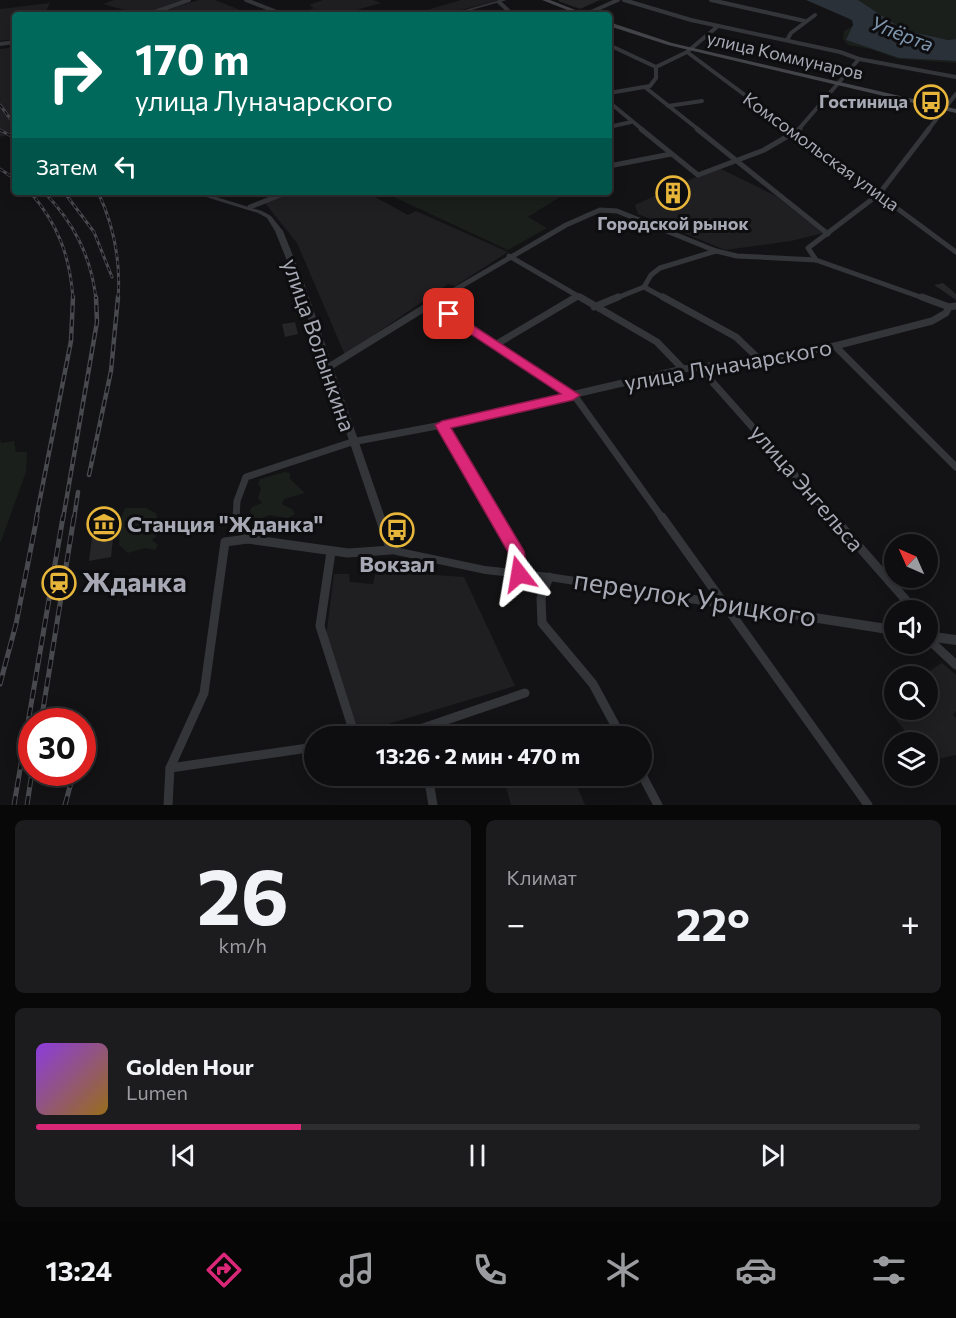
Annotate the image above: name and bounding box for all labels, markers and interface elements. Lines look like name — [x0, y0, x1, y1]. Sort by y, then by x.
water label: Упёрта — [868, 10, 937, 56]
street label: улица Коммунаров — [705, 26, 866, 84]
text: 170 m — [135, 32, 249, 84]
icon: right — [36, 36, 114, 114]
text: улица Луначарского — [135, 84, 393, 117]
bus stop icon: Гостиница — [913, 84, 949, 120]
street label: Комсомольская улица — [739, 87, 904, 215]
place label: Гостиница — [819, 90, 908, 112]
icon: left — [109, 150, 142, 183]
text: Затем — [36, 153, 97, 180]
building icon: Городской рынок — [655, 175, 691, 211]
place label: Городской рынок — [597, 212, 749, 234]
street label: улица Волынкина — [277, 255, 362, 435]
pin — [423, 288, 474, 339]
icon: arrive — [432, 297, 465, 330]
street label: улица Луначарского — [622, 333, 834, 396]
street label: улица Энгельса — [745, 419, 870, 557]
museum icon: Станция "Жданка" — [86, 506, 122, 542]
place label: Станция "Жданка" — [127, 510, 323, 537]
bus stop icon: Вокзал — [379, 512, 415, 548]
north arrow — [884, 534, 938, 588]
map controls — [884, 534, 938, 786]
position arrow — [487, 542, 551, 606]
place label: Вокзал — [359, 550, 435, 577]
street label: переулок Урицкого — [572, 562, 819, 633]
station icon: Жданка — [41, 565, 77, 601]
place label: Жданка — [82, 565, 186, 598]
button: sound — [884, 600, 938, 654]
button: search — [884, 666, 938, 720]
speed limit sign: 30 — [18, 708, 96, 786]
button: layers — [884, 732, 938, 786]
text: 13:26 · 2 мин · 470 m — [376, 742, 580, 769]
text: 26 — [197, 846, 289, 941]
text: Климат — [507, 865, 577, 889]
text: 22° — [676, 895, 750, 950]
text: − — [507, 902, 525, 943]
text: + — [901, 902, 920, 943]
text: km/h — [218, 933, 267, 957]
text: Golden Hour — [126, 1053, 254, 1080]
text: Lumen — [126, 1080, 188, 1104]
icon: previous — [167, 1139, 200, 1172]
icon: pause — [461, 1139, 494, 1172]
icon: next — [756, 1139, 789, 1172]
icon: directions — [203, 1249, 245, 1291]
icon: music — [336, 1249, 378, 1291]
icon: phone — [469, 1249, 511, 1291]
icon: climate — [602, 1249, 644, 1291]
icon: car — [735, 1249, 777, 1291]
icon: filters — [868, 1249, 910, 1291]
text: 13:24 — [46, 1254, 112, 1287]

